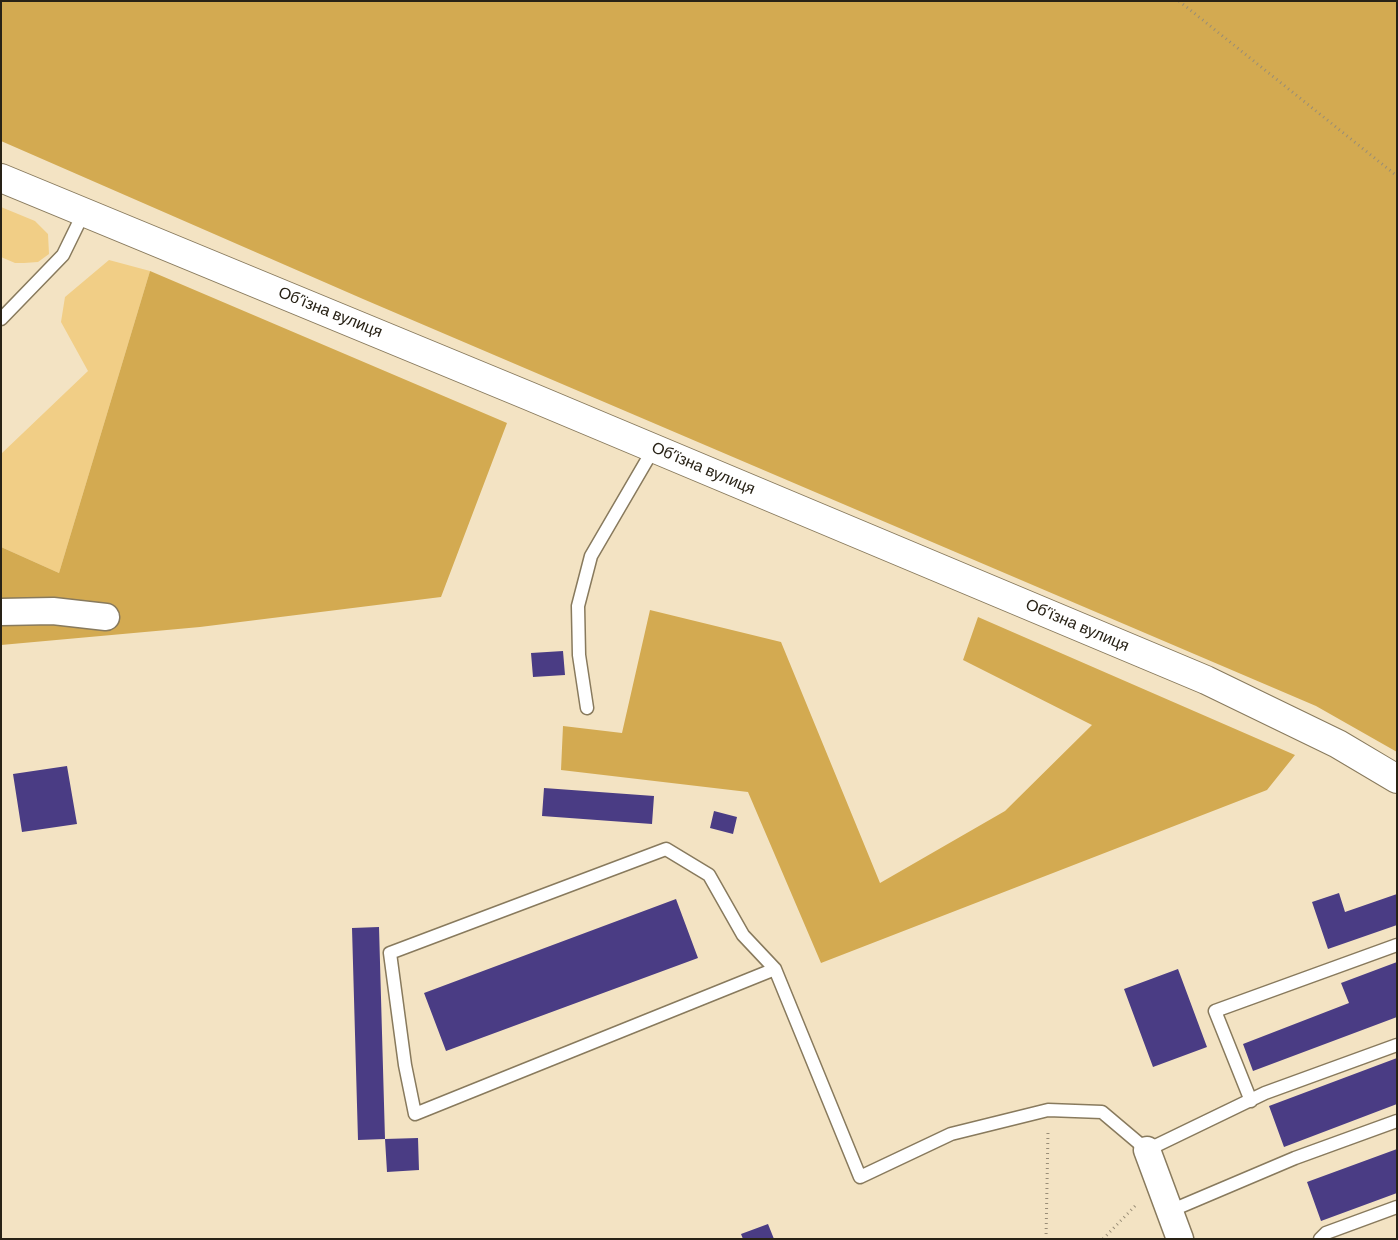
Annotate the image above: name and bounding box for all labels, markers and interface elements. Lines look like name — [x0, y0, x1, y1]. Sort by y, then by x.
street label: Об’їзна вулиця — [275, 283, 385, 343]
street label: Об’їзна вулиця — [648, 439, 758, 499]
street label: Об’їзна вулиця — [1022, 596, 1132, 656]

